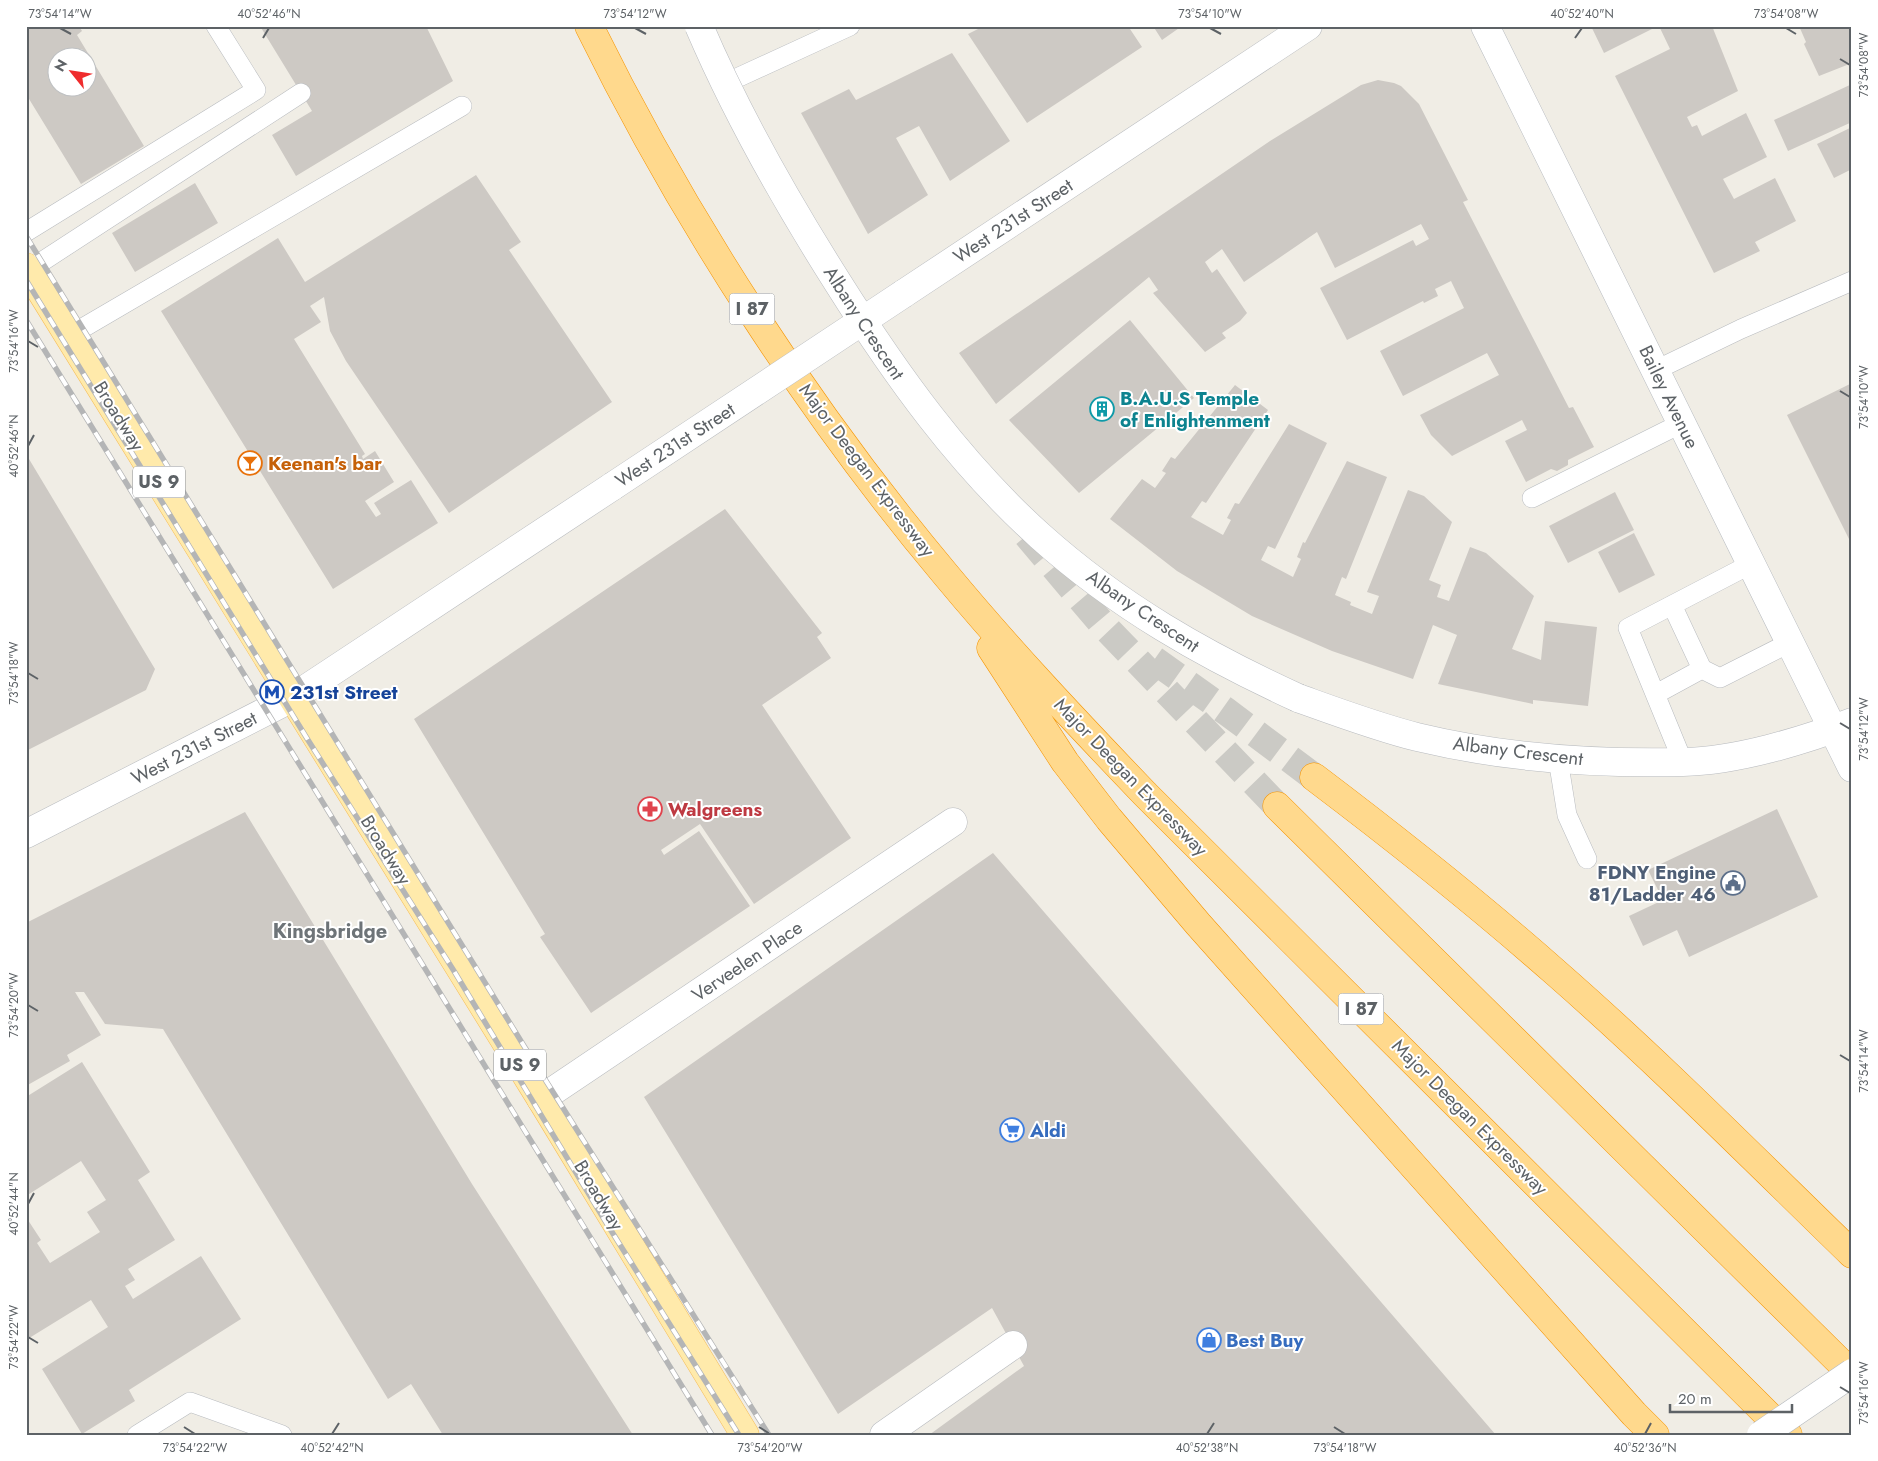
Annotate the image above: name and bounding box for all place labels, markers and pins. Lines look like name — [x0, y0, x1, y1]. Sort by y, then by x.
place label: B.A.U.S Temple of Enlightenment — [1120, 385, 1270, 434]
building icon: B.A.U.S Temple of Enlightenment — [1089, 396, 1115, 422]
bar icon: Keenan's bar — [237, 450, 263, 476]
place label: Keenan's bar — [268, 450, 382, 477]
metro station icon: 231st Street — [259, 679, 285, 705]
place label: 231st Street — [290, 679, 398, 706]
pharmacy icon: Walgreens — [637, 796, 663, 822]
place label: Walgreens — [668, 796, 763, 823]
place label: FDNY Engine 81/Ladder 46 — [1589, 859, 1716, 908]
public building icon: FDNY Engine 81/Ladder 46 — [1720, 870, 1746, 896]
supermarket icon: Aldi — [999, 1117, 1025, 1143]
place label: Aldi — [1029, 1117, 1066, 1144]
shop icon: Best Buy — [1196, 1327, 1222, 1353]
place label: Best Buy — [1226, 1327, 1304, 1354]

